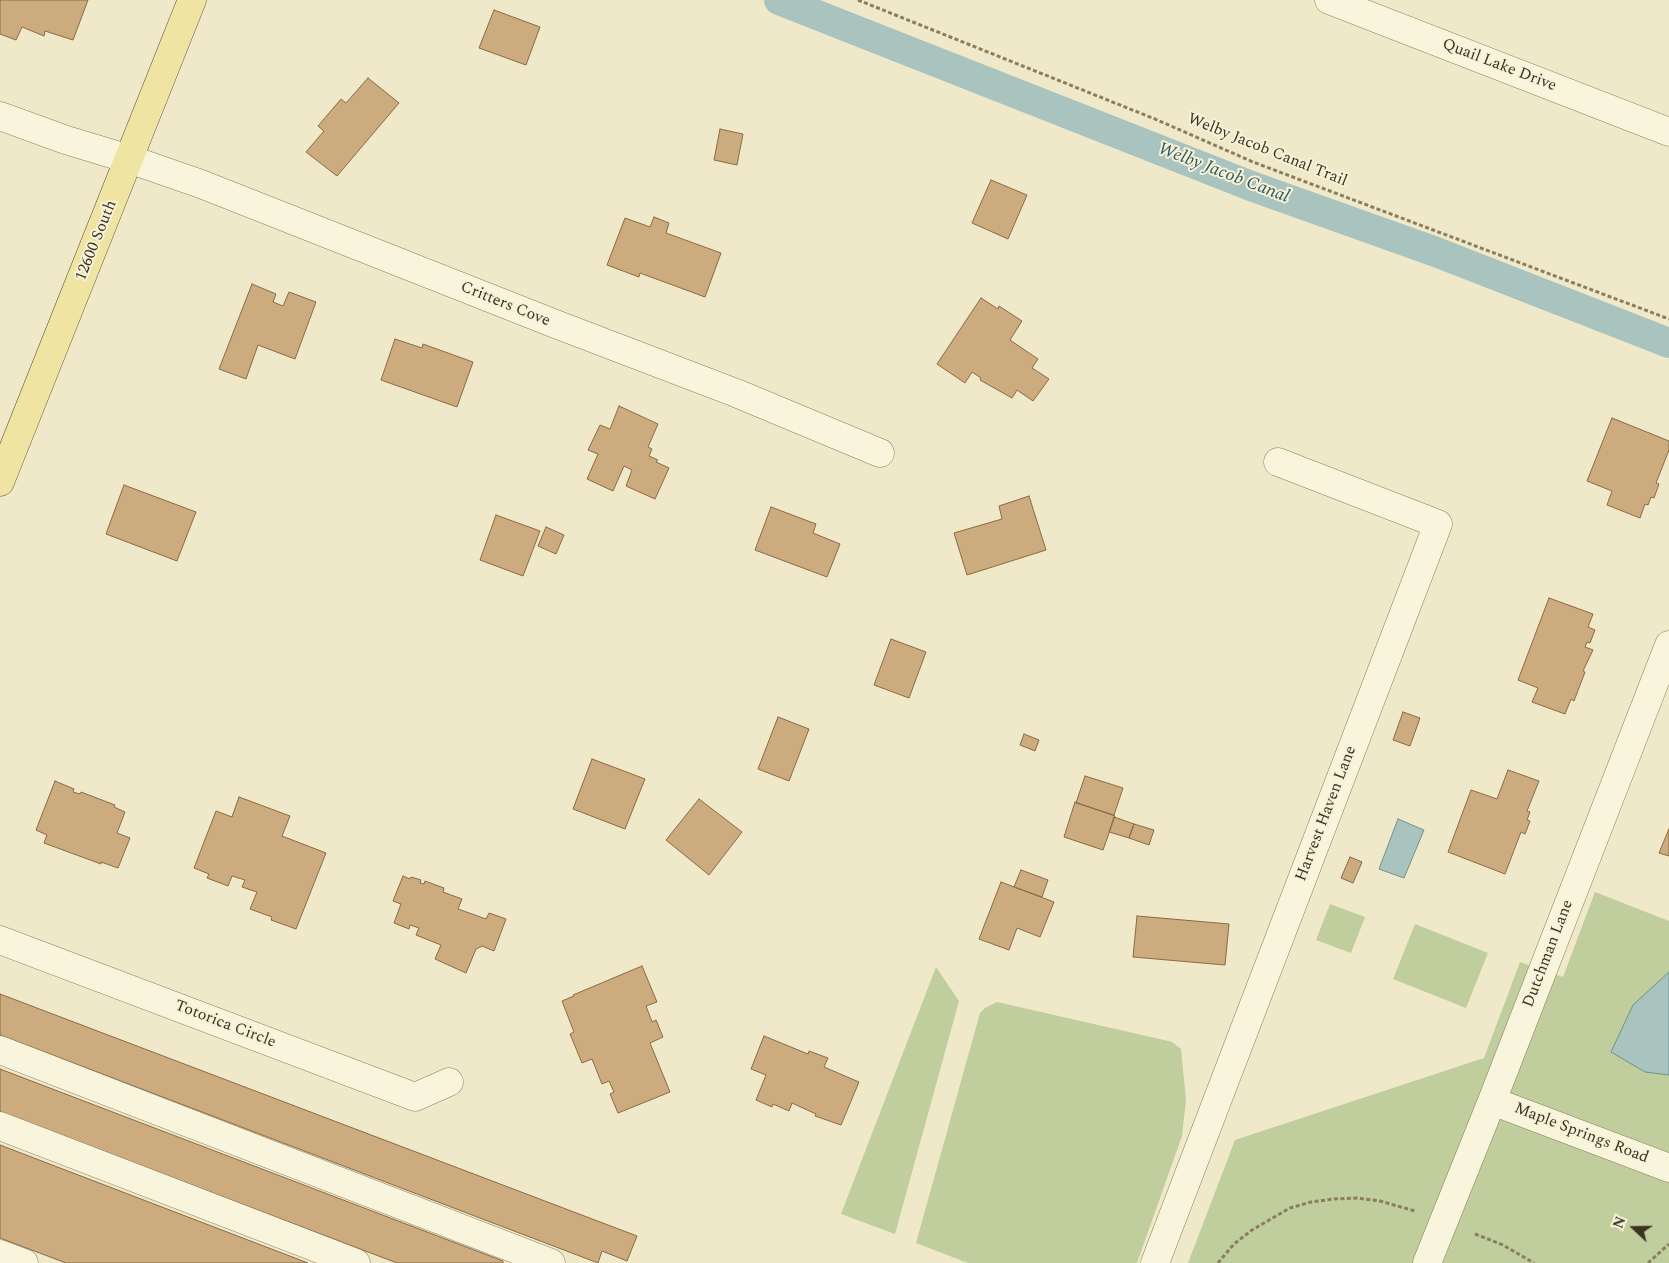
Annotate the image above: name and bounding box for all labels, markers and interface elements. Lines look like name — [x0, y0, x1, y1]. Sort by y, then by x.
street label: Quail Lake Drive — [1439, 35, 1559, 97]
street label: Welby Jacob Canal Trail — [1184, 110, 1350, 192]
water label: Welby Jacob Canal — [1154, 139, 1292, 209]
street label: 12600 South — [72, 198, 122, 284]
street label: Critters Cove — [457, 278, 553, 332]
street label: Harvest Haven Lane — [1292, 744, 1362, 884]
street label: Dutchman Lane — [1520, 897, 1578, 1011]
street label: Totorica Circle — [172, 997, 278, 1053]
street label: Maple Springs Road — [1511, 1100, 1651, 1168]
north arrow — [1609, 1203, 1659, 1253]
text: N — [1608, 1213, 1631, 1232]

